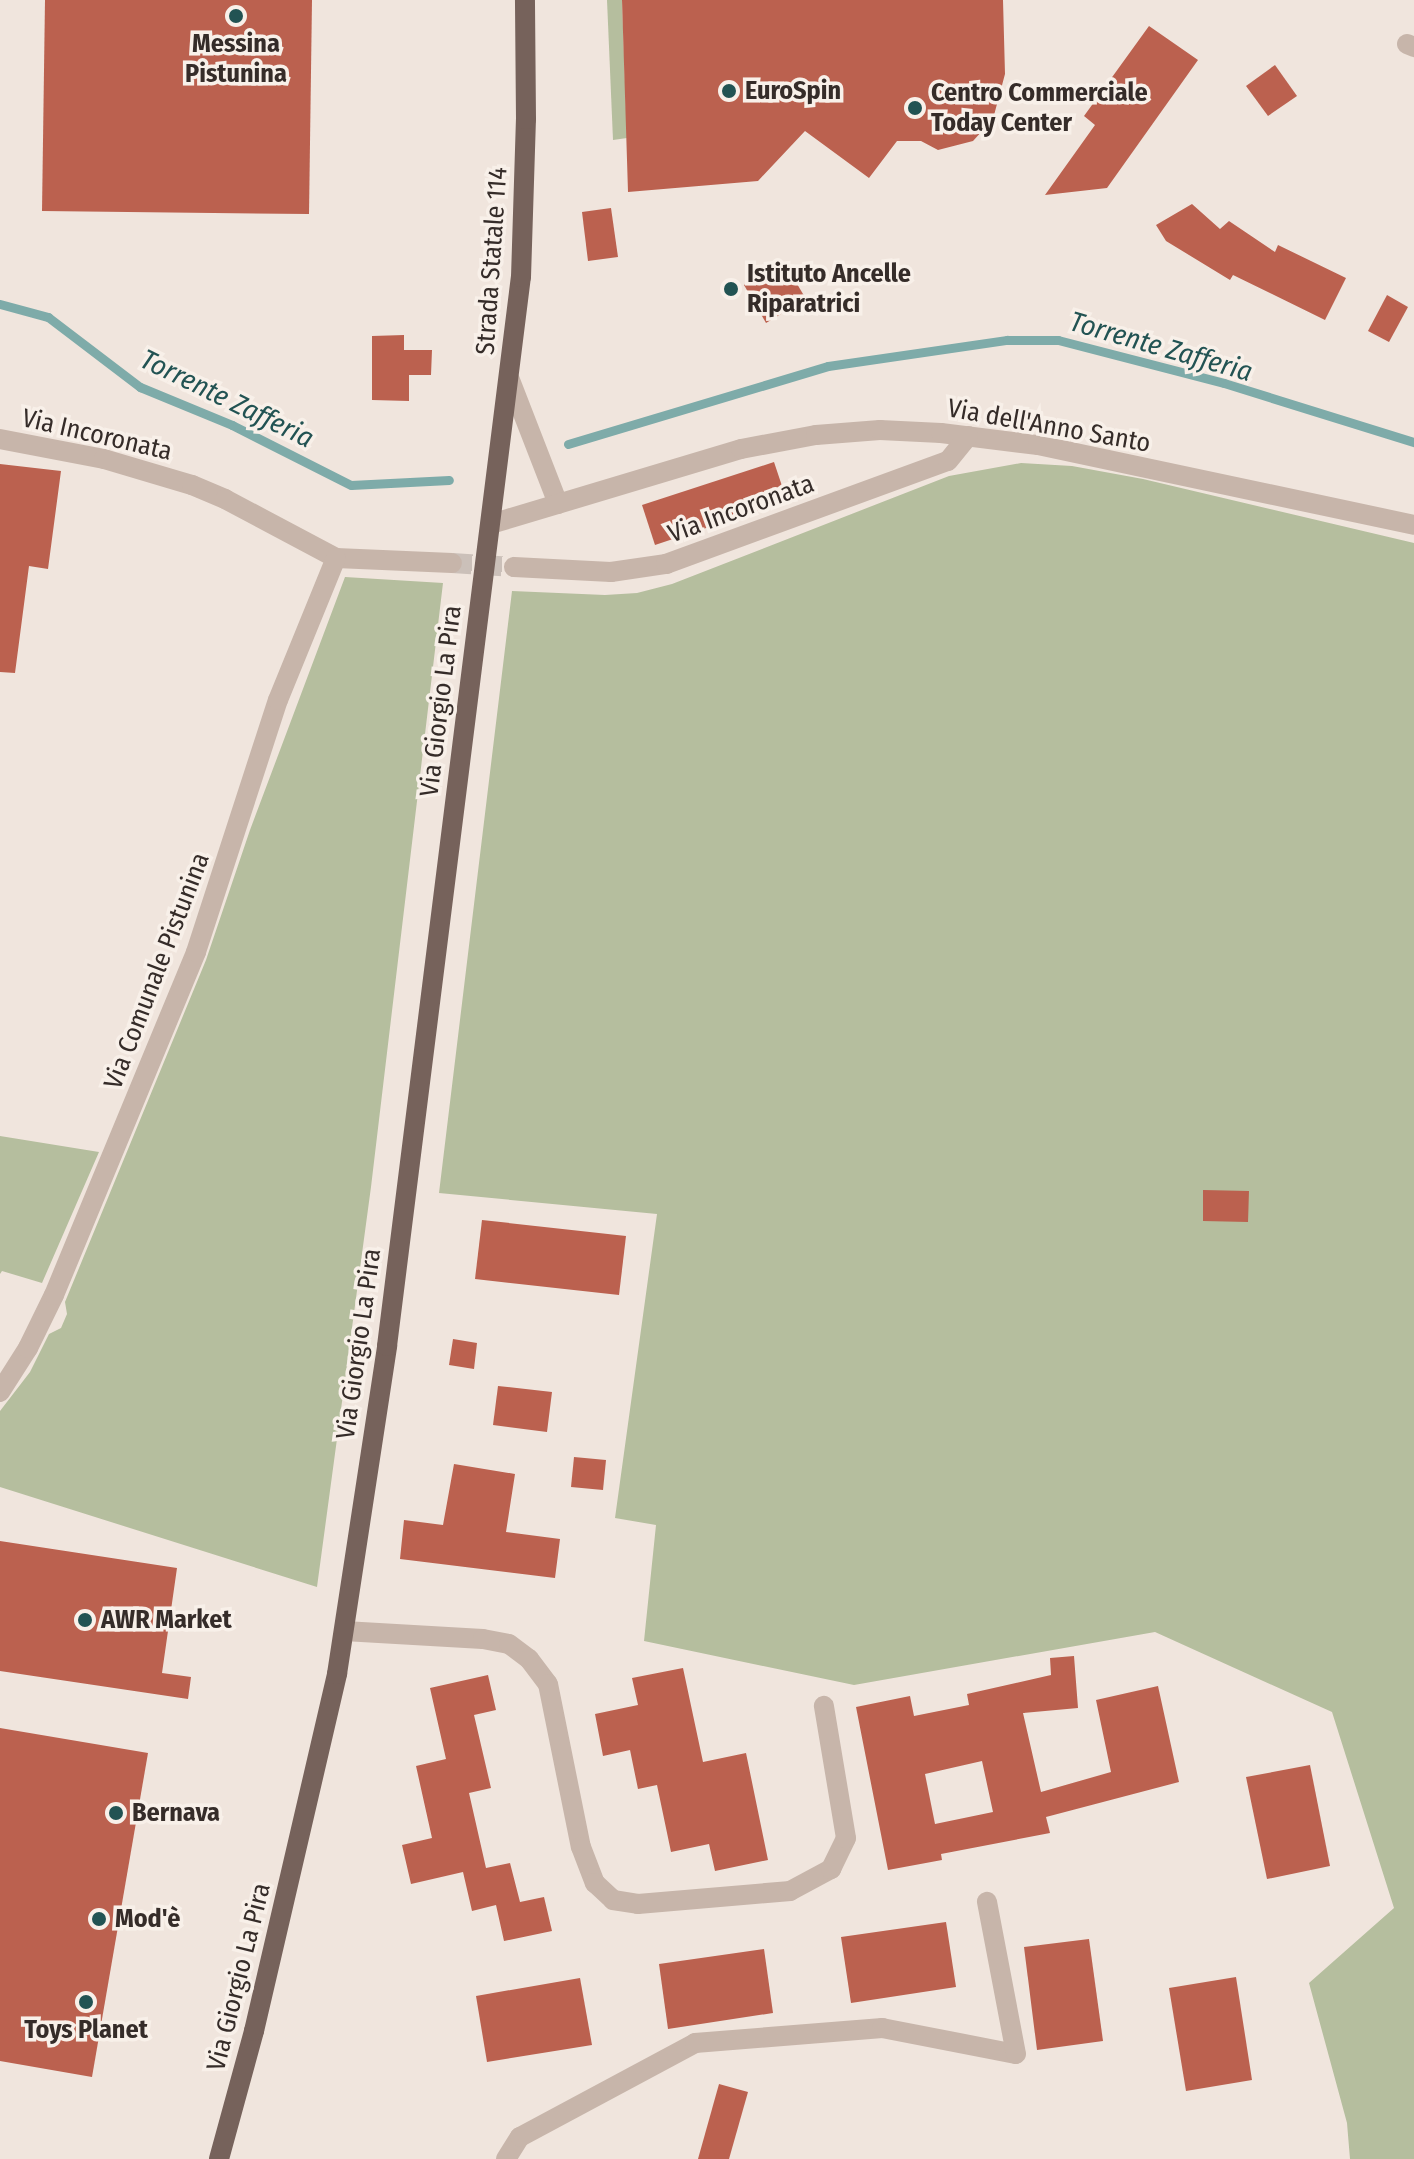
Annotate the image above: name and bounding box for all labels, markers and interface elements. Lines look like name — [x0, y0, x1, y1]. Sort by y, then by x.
marker: Messina Pistunina — [227, 7, 245, 25]
place label: Messina Pistunina — [185, 28, 287, 90]
place label: EuroSpin — [745, 75, 841, 107]
place label: Centro Commerciale Today Center — [931, 77, 1148, 138]
marker: EuroSpin — [720, 82, 738, 100]
marker: Centro Commerciale Today Center — [906, 99, 924, 117]
street label: Strada Statale 114 — [470, 166, 514, 356]
place label: Istituto Ancelle Riparatrici — [747, 258, 911, 320]
marker: Istituto Ancelle Riparatrici — [722, 280, 740, 298]
water label: Torrente Zafferia — [1066, 305, 1256, 389]
water label: Torrente Zafferia — [135, 343, 319, 455]
street label: Via dell'Anno Santo — [945, 393, 1153, 459]
street label: Via Incoronata — [19, 403, 175, 467]
street label: Via Incoronata — [664, 468, 818, 550]
street label: Via Giorgio La Pira — [414, 604, 468, 798]
street label: Via Comunale Pistunina — [98, 848, 216, 1094]
street label: Via Giorgio La Pira — [330, 1247, 388, 1441]
place label: AWR Market — [101, 1604, 232, 1636]
marker: AWR Market — [76, 1611, 94, 1629]
place label: Bernava — [132, 1797, 220, 1829]
marker: Bernava — [107, 1804, 125, 1822]
street label: Via Giorgio La Pira — [201, 1880, 277, 2074]
place label: Mod'è — [115, 1903, 181, 1935]
marker: Mod'è — [90, 1910, 108, 1928]
marker: Toys Planet — [77, 1993, 95, 2011]
place label: Toys Planet — [24, 2014, 148, 2046]

